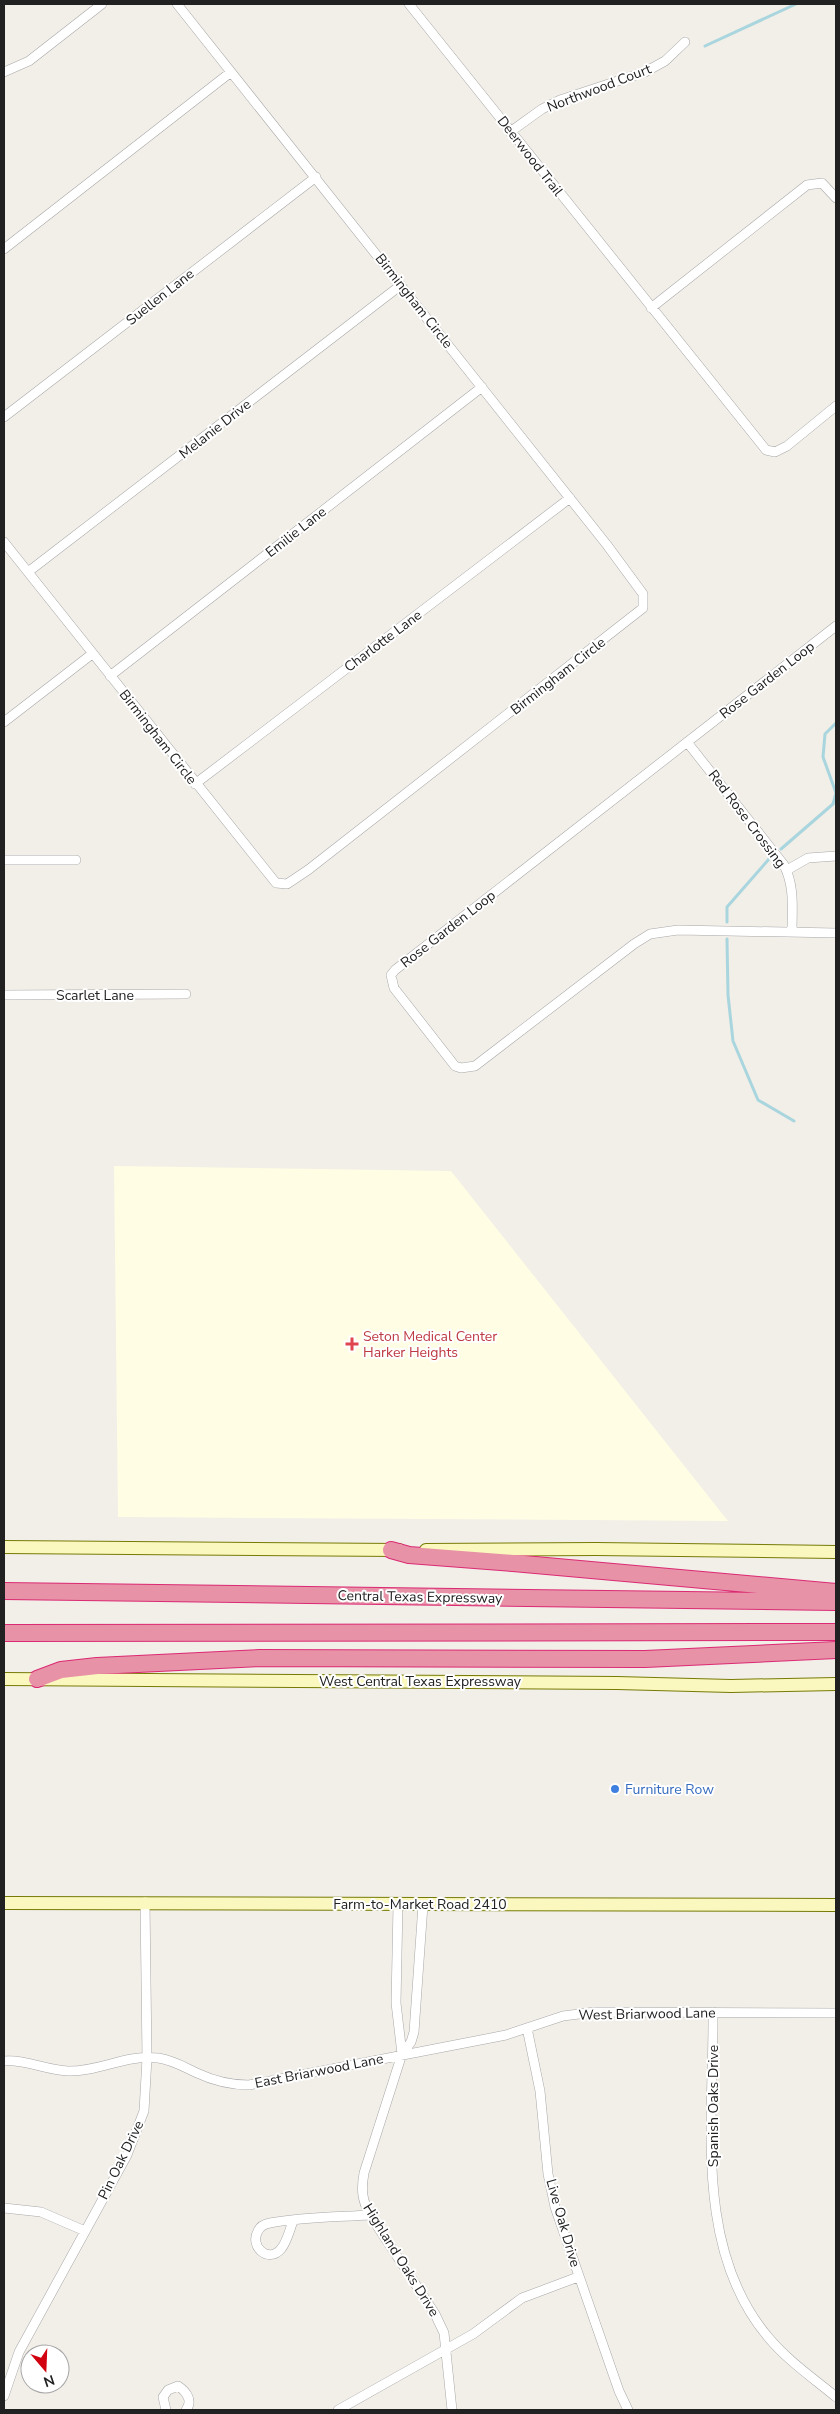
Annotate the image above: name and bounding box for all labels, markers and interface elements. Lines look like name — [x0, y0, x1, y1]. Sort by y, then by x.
street label: Northwood Court — [544, 59, 654, 117]
street label: Deerwood Trail — [493, 112, 568, 201]
street label: Birmingham Circle — [371, 250, 457, 352]
street label: Suellen Lane — [122, 264, 198, 330]
street label: Melanie Drive — [175, 395, 255, 463]
street label: Emilie Lane — [262, 502, 330, 562]
street label: Charlotte Lane — [340, 606, 426, 676]
street label: Birmingham Circle — [507, 633, 609, 719]
street label: Rose Garden Loop — [716, 637, 818, 723]
street label: Birmingham Circle — [115, 686, 201, 788]
street label: Red Rose Crossing — [704, 766, 790, 872]
street label: Rose Garden Loop — [397, 886, 499, 972]
street label: Scarlet Lane — [56, 986, 134, 1005]
place label: Seton Medical Center Harker Heights — [363, 1327, 497, 1362]
marker: Seton Medical Center Harker Heights — [345, 1337, 359, 1351]
street label: Central Texas Expressway — [338, 1586, 503, 1608]
street label: West Central Texas Expressway — [319, 1672, 522, 1691]
place label: Furniture Row — [625, 1780, 714, 1799]
marker: Furniture Row — [609, 1783, 621, 1795]
street label: Farm-to-Market Road 2410 — [333, 1895, 507, 1914]
street label: West Briarwood Lane — [578, 2003, 716, 2025]
street label: Spanish Oaks Drive — [704, 2045, 723, 2167]
street label: East Briarwood Lane — [253, 2049, 385, 2093]
street label: Pin Oak Drive — [94, 2117, 148, 2203]
street label: Live Oak Drive — [541, 2177, 585, 2269]
street label: Highland Oaks Drive — [359, 2200, 443, 2320]
north arrow — [20, 2344, 70, 2394]
text: N — [41, 2370, 57, 2392]

